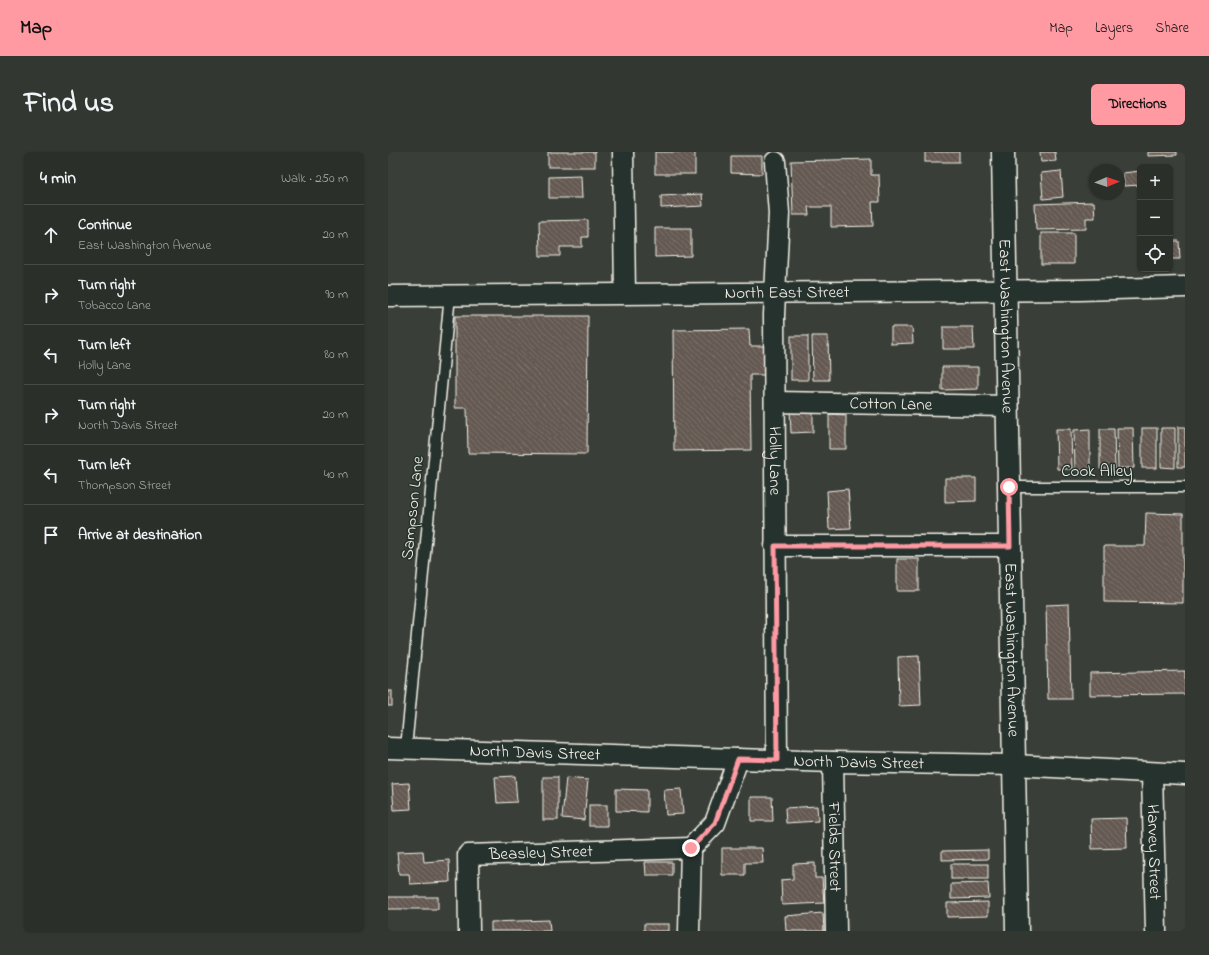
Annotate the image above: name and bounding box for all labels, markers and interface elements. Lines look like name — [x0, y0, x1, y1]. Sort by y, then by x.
text: Map — [20, 15, 52, 42]
text: Map — [1049, 18, 1073, 39]
text: Layers — [1095, 18, 1133, 39]
text: Share — [1155, 18, 1189, 39]
text: Find us — [24, 84, 114, 125]
button: Directions — [1091, 84, 1185, 125]
north arrow — [1089, 164, 1125, 200]
map controls — [1137, 164, 1173, 272]
button: + — [1137, 164, 1173, 200]
text: 4 min — [40, 166, 76, 191]
text: Walk · 250 m — [281, 169, 348, 188]
button: − — [1137, 200, 1173, 236]
text: Continue — [78, 214, 132, 236]
icon: ahead — [40, 224, 62, 246]
text: 20 m — [323, 225, 348, 244]
text: East Washington Avenue — [78, 236, 211, 255]
button: locate — [1137, 236, 1173, 272]
street label: East Washington Avenue — [992, 239, 1020, 414]
text: Turn right — [78, 274, 136, 296]
street label: North East Street — [725, 279, 850, 306]
icon: right — [40, 284, 62, 306]
text: 90 m — [325, 285, 348, 304]
text: Tobacco Lane — [78, 296, 151, 315]
text: Turn left — [78, 334, 131, 356]
icon: left — [40, 344, 62, 366]
text: 80 m — [324, 345, 348, 364]
text: Holly Lane — [78, 356, 131, 375]
street label: Cotton Lane — [849, 391, 933, 417]
text: Turn right — [78, 394, 136, 416]
icon: right — [40, 404, 62, 426]
text: 20 m — [323, 405, 348, 424]
text: North Davis Street — [78, 416, 178, 435]
street label: Holly Lane — [761, 426, 788, 496]
text: Turn left — [78, 454, 131, 476]
street label: Sampson Lane — [395, 455, 431, 561]
street label: Cook Alley — [1061, 459, 1133, 485]
icon: left — [40, 464, 62, 486]
text: 40 m — [324, 465, 348, 484]
text: Thompson Street — [78, 476, 171, 495]
route start — [1000, 478, 1018, 496]
icon: arrive — [40, 524, 62, 546]
text: Arrive at destination — [78, 524, 202, 546]
street label: East Washington Avenue — [997, 562, 1026, 738]
street label: North Davis Street — [469, 738, 601, 767]
street label: North Davis Street — [793, 748, 925, 776]
street label: Fields Street — [821, 801, 848, 892]
street label: Harvey Street — [1140, 804, 1168, 900]
street label: Beasley Street — [488, 839, 594, 867]
route end — [682, 839, 700, 857]

